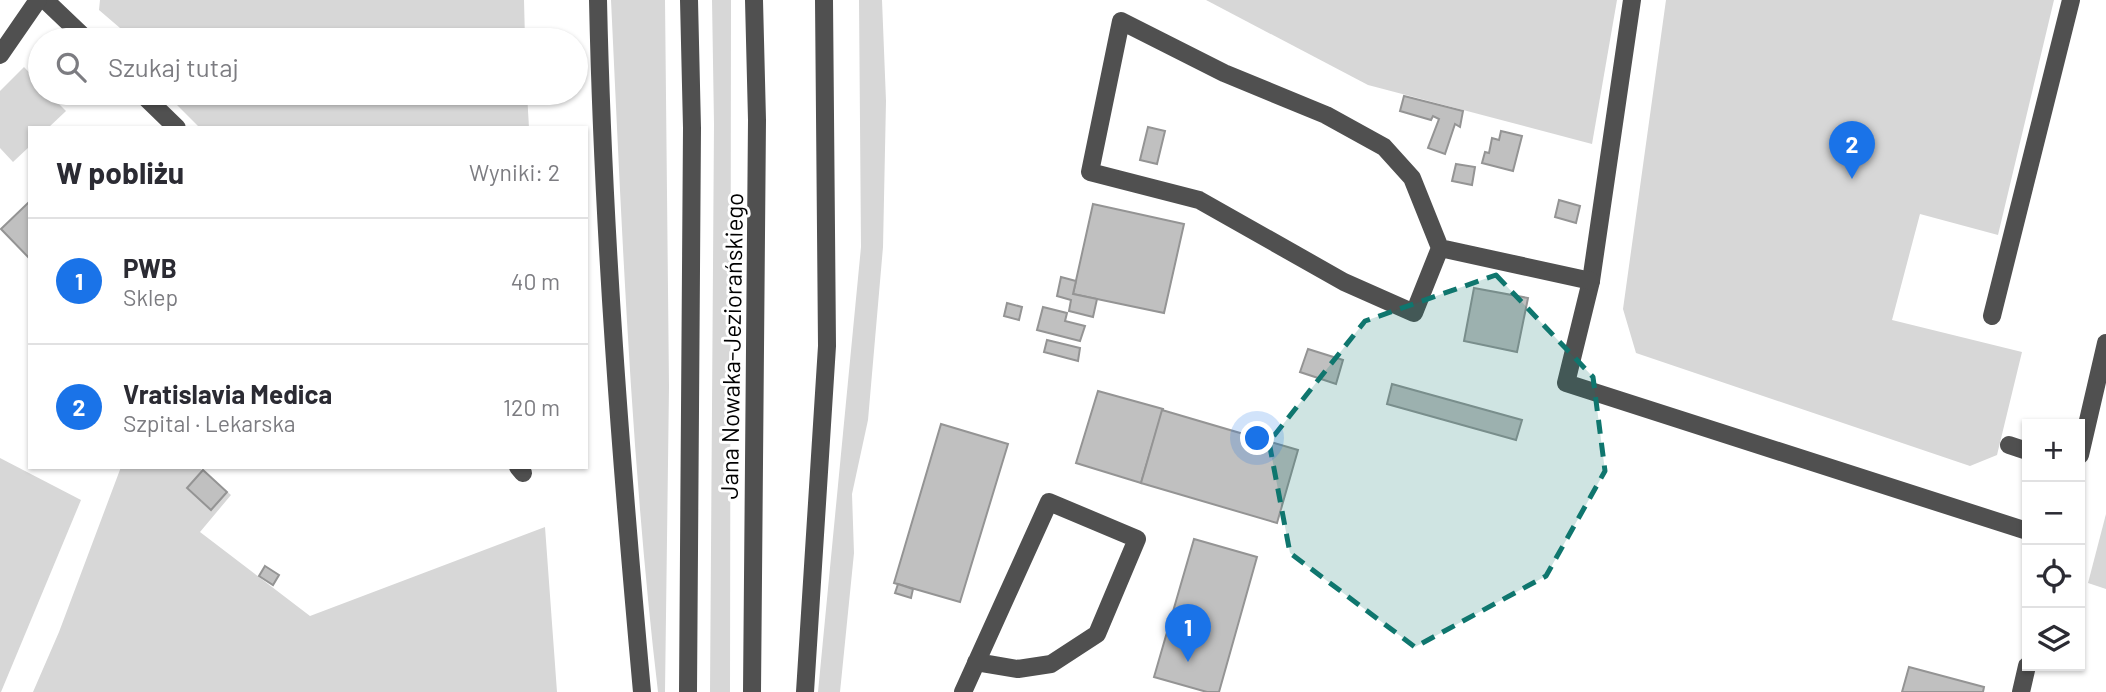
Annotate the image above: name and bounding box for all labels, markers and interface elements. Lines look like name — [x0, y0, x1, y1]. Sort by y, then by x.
search box — [28, 28, 588, 105]
icon: search — [52, 48, 90, 86]
text: Szukaj tutaj — [108, 51, 239, 82]
pin: 2 — [1829, 121, 1875, 179]
text: W pobliżu — [56, 154, 184, 190]
text: Wyniki: 2 — [469, 158, 560, 186]
street label: Jana Nowaka-Jeziorańskiego — [714, 192, 748, 500]
text: PWB — [123, 252, 177, 283]
text: 1 — [75, 267, 83, 295]
text: 40 m — [511, 267, 560, 295]
text: Sklep — [123, 283, 178, 311]
text: Vratislavia Medica — [123, 378, 332, 409]
text: 2 — [73, 393, 85, 421]
text: 120 m — [503, 393, 560, 421]
text: Szpital · Lekarska — [123, 409, 296, 437]
map controls — [2022, 419, 2085, 671]
button: + — [2022, 419, 2085, 482]
your location — [1240, 421, 1274, 455]
button: − — [2022, 482, 2085, 545]
button: locate — [2022, 545, 2085, 608]
pin: 1 — [1165, 604, 1211, 662]
button: layers — [2022, 608, 2085, 671]

